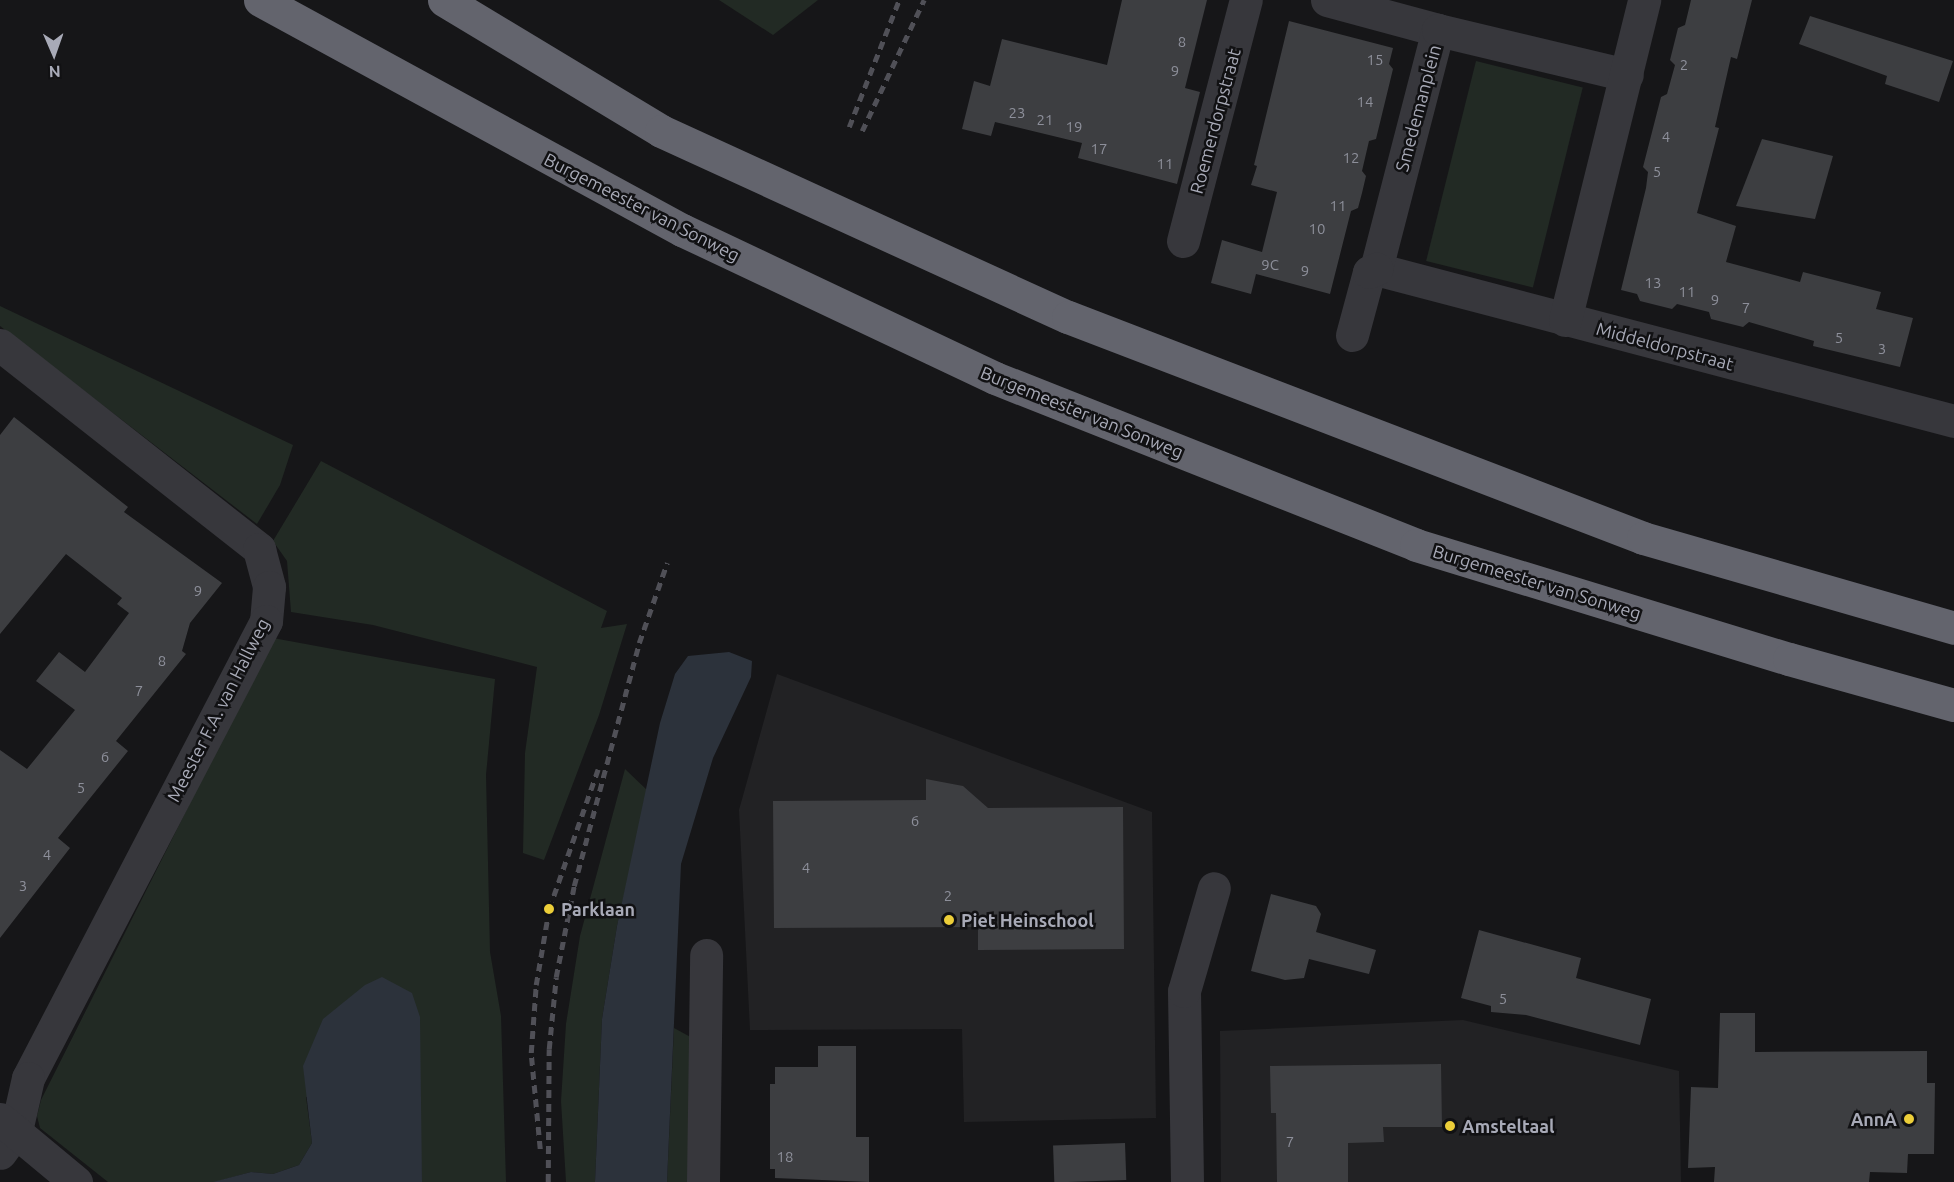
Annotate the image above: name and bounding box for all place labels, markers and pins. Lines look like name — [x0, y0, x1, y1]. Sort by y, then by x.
place label: Parklaan — [561, 898, 635, 920]
marker: Parklaan — [542, 902, 556, 916]
place label: Piet Heinschool — [961, 909, 1094, 931]
marker: Piet Heinschool — [942, 913, 956, 927]
place label: AnnA — [1851, 1108, 1897, 1130]
marker: AnnA — [1902, 1112, 1916, 1126]
place label: Amsteltaal — [1462, 1115, 1554, 1137]
marker: Amsteltaal — [1443, 1119, 1457, 1133]

